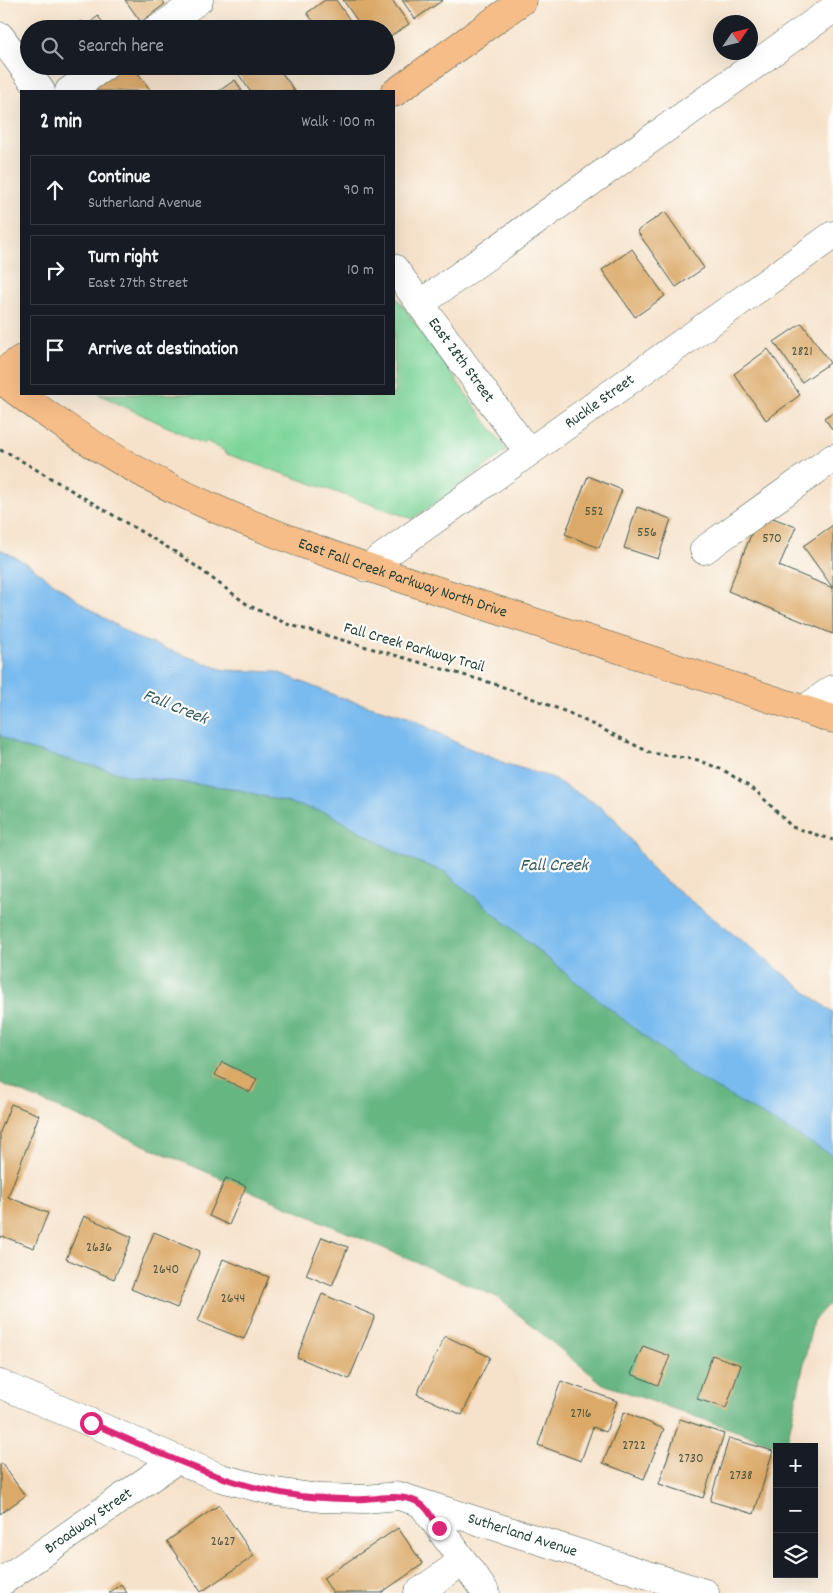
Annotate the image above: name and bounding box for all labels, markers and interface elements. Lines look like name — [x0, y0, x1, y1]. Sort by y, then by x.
north arrow — [713, 15, 758, 60]
search box — [20, 20, 395, 75]
icon: search — [38, 34, 66, 62]
text: Search here — [78, 34, 164, 61]
text: 2 min — [40, 108, 82, 138]
text: Walk · 100 m — [301, 111, 375, 134]
text: Continue — [88, 165, 150, 192]
icon: ahead — [41, 176, 69, 204]
text: 90 m — [343, 179, 374, 202]
text: Sutherland Avenue — [88, 192, 202, 215]
text: Turn right — [88, 245, 159, 272]
icon: right — [41, 256, 69, 284]
text: 10 m — [347, 259, 374, 282]
text: East 27th Street — [88, 272, 188, 295]
street label: East 28th Street — [422, 313, 500, 408]
icon: arrive — [41, 336, 69, 364]
text: Arrive at destination — [88, 337, 238, 364]
house number: 2821 — [792, 342, 812, 362]
street label: Ruckle Street — [560, 369, 639, 435]
house number: 552 — [584, 502, 604, 522]
house number: 556 — [637, 523, 657, 543]
house number: 570 — [762, 529, 782, 549]
street label: East Fall Creek Parkway North Drive — [295, 532, 510, 624]
street label: Fall Creek Parkway Trail — [341, 617, 487, 679]
water label: Fall Creek — [139, 684, 213, 733]
water label: Fall Creek — [520, 854, 590, 879]
house number: 2636 — [86, 1238, 112, 1258]
house number: 2640 — [153, 1260, 179, 1280]
house number: 2644 — [221, 1289, 245, 1309]
house number: 2716 — [570, 1404, 592, 1424]
route start — [80, 1412, 103, 1435]
house number: 2722 — [622, 1436, 646, 1456]
map controls — [773, 1443, 818, 1578]
button: + — [773, 1443, 818, 1488]
house number: 2730 — [678, 1449, 704, 1469]
house number: 2738 — [729, 1466, 753, 1486]
street label: Broadway Street — [40, 1482, 137, 1560]
button: − — [773, 1488, 818, 1533]
street label: Sutherland Avenue — [465, 1507, 580, 1563]
route end — [428, 1517, 451, 1540]
house number: 2627 — [211, 1532, 235, 1552]
button: layers — [773, 1533, 818, 1578]

